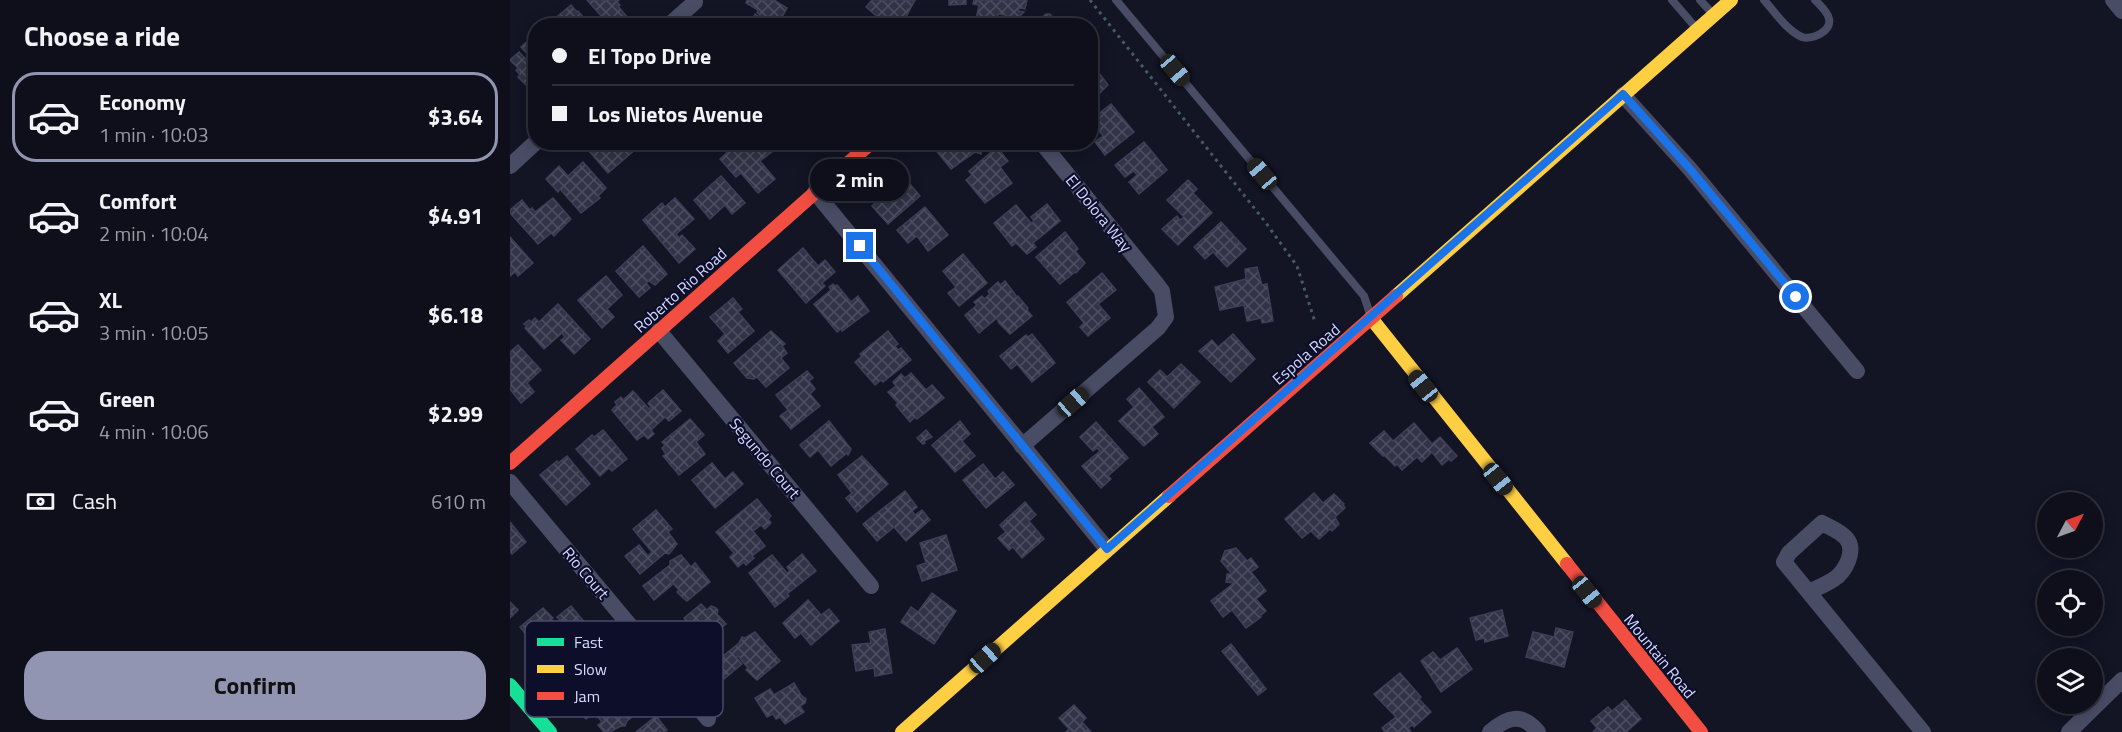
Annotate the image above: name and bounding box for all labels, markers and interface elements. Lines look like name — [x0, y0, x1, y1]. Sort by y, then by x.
text: Choose a ride — [24, 15, 180, 56]
text: El Topo Drive — [588, 39, 711, 73]
car — [1157, 50, 1193, 90]
text: Economy — [99, 85, 186, 119]
icon: car — [27, 90, 81, 144]
text: Los Nietos Avenue — [588, 97, 763, 131]
text: $3.64 — [428, 100, 483, 134]
text: 1 min · 10:03 — [99, 119, 209, 150]
car — [1244, 154, 1280, 194]
callout: 2 min — [810, 159, 910, 201]
text: 2 min — [835, 164, 884, 195]
street label: El Dolora Way — [1060, 169, 1138, 257]
text: Comfort — [99, 184, 177, 218]
icon: car — [27, 189, 81, 243]
text: $4.91 — [428, 199, 483, 233]
text: 2 min · 10:04 — [99, 218, 209, 249]
route end — [846, 232, 873, 259]
street label: Roberto Rio Road — [628, 242, 732, 338]
text: XL — [99, 283, 122, 317]
route start — [1782, 283, 1809, 310]
icon: car — [27, 288, 81, 342]
text: $6.18 — [428, 298, 483, 332]
text: 3 min · 10:05 — [99, 317, 209, 348]
street label: Espola Road — [1267, 318, 1345, 390]
car — [1405, 366, 1441, 406]
text: Green — [99, 382, 155, 416]
car — [1054, 383, 1092, 421]
icon: car — [27, 387, 81, 441]
text: $2.99 — [428, 397, 483, 431]
street label: Segundo Court — [724, 412, 806, 504]
text: 4 min · 10:06 — [99, 416, 209, 447]
car — [1480, 459, 1516, 499]
text: Cash — [72, 484, 117, 518]
icon: cash — [24, 485, 57, 518]
text: 610 m — [431, 486, 486, 517]
north arrow — [2037, 492, 2103, 558]
map controls — [2037, 492, 2103, 714]
street label: Rio Court — [557, 542, 615, 605]
button: locate — [2037, 570, 2103, 636]
car — [1569, 572, 1605, 612]
street label: Mountain Road — [1618, 609, 1702, 703]
legend — [525, 621, 723, 717]
text: Fast — [574, 630, 603, 654]
car — [966, 639, 1004, 677]
button: layers — [2037, 648, 2103, 714]
button: Confirm — [24, 651, 486, 720]
text: Slow — [574, 657, 607, 681]
text: Jam — [574, 684, 600, 708]

